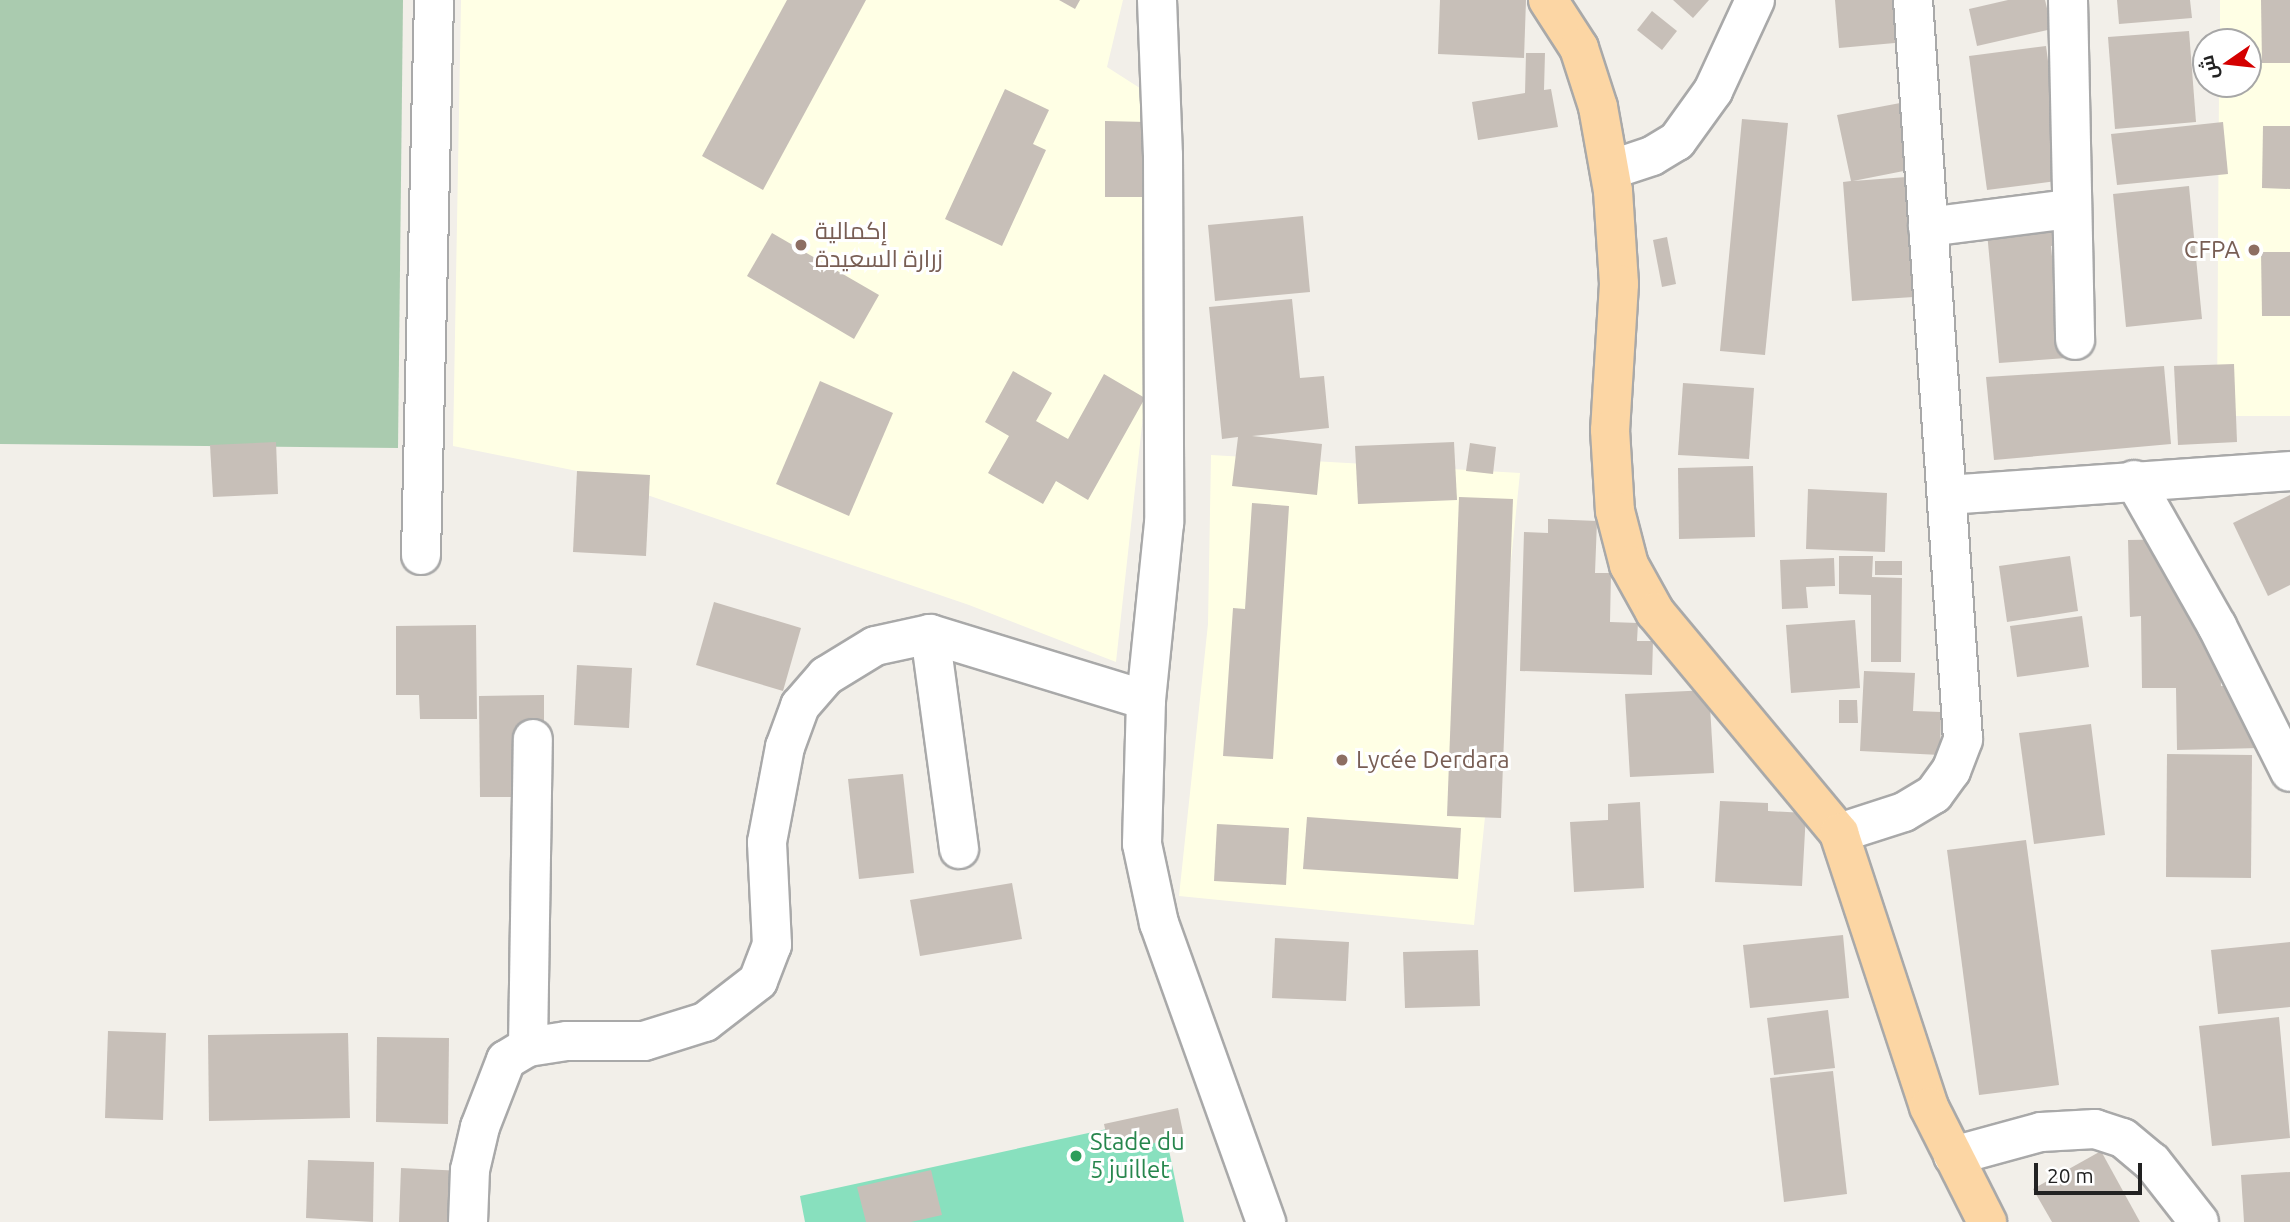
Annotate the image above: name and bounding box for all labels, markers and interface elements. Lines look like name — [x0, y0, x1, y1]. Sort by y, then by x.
north arrow — [2192, 28, 2262, 98]
text: ش — [2195, 53, 2222, 82]
place label: إكمالية زرارة السعيدة — [815, 217, 943, 273]
place label: CFPA — [2184, 236, 2240, 264]
marker: إكمالية زرارة السعيدة — [793, 237, 809, 253]
marker: CFPA — [2246, 242, 2262, 258]
place label: Lycée Derdara — [1356, 746, 1510, 774]
marker: Lycée Derdara — [1334, 752, 1350, 768]
place label: Stade du 5 juillet — [1090, 1128, 1185, 1184]
marker: Stade du 5 juillet — [1068, 1148, 1084, 1164]
scale bar — [2038, 1148, 2146, 1192]
text: 20 m — [2047, 1163, 2094, 1187]

